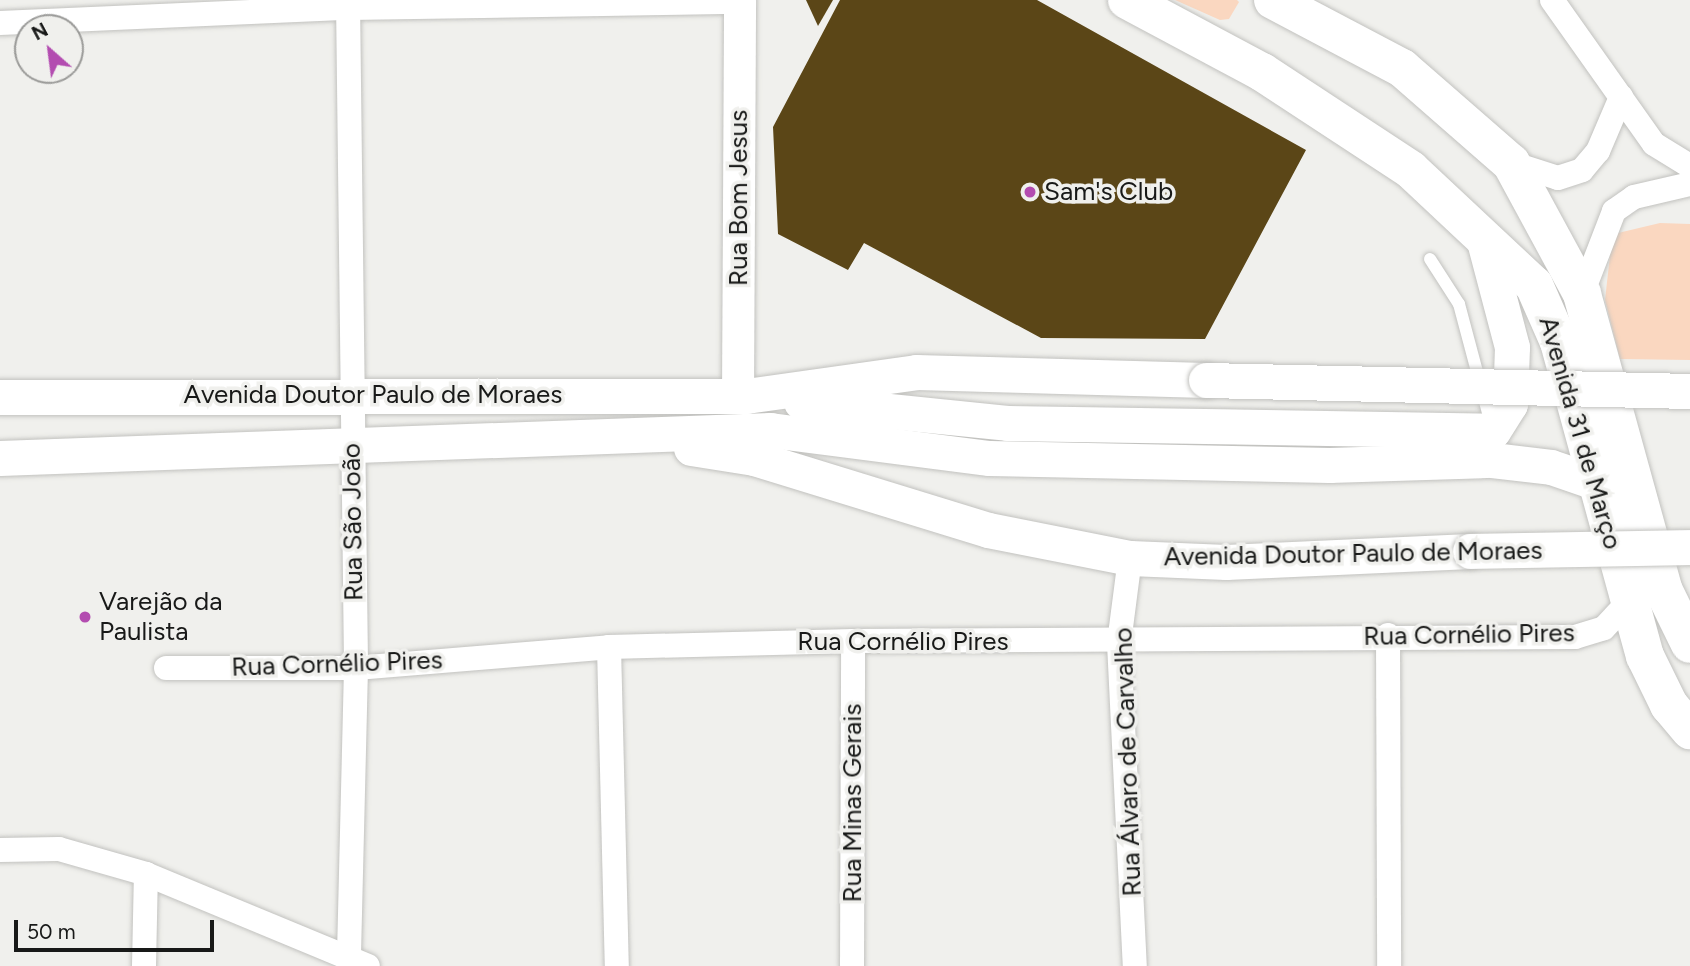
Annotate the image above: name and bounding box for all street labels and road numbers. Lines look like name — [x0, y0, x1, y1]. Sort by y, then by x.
street label: Rua Bom Jesus — [723, 110, 755, 286]
street label: Avenida 31 de Março — [1532, 313, 1628, 553]
street label: Avenida Doutor Paulo de Moraes — [184, 379, 562, 411]
street label: Rua São João — [336, 443, 370, 601]
street label: Avenida Doutor Paulo de Moraes — [1163, 535, 1543, 573]
street label: Rua Cornélio Pires — [1363, 618, 1575, 652]
street label: Rua Cornélio Pires — [797, 626, 1009, 658]
street label: Rua Álvaro de Carvalho — [1108, 627, 1148, 897]
street label: Rua Cornélio Pires — [231, 645, 443, 683]
street label: Rua Minas Gerais — [837, 704, 869, 902]

